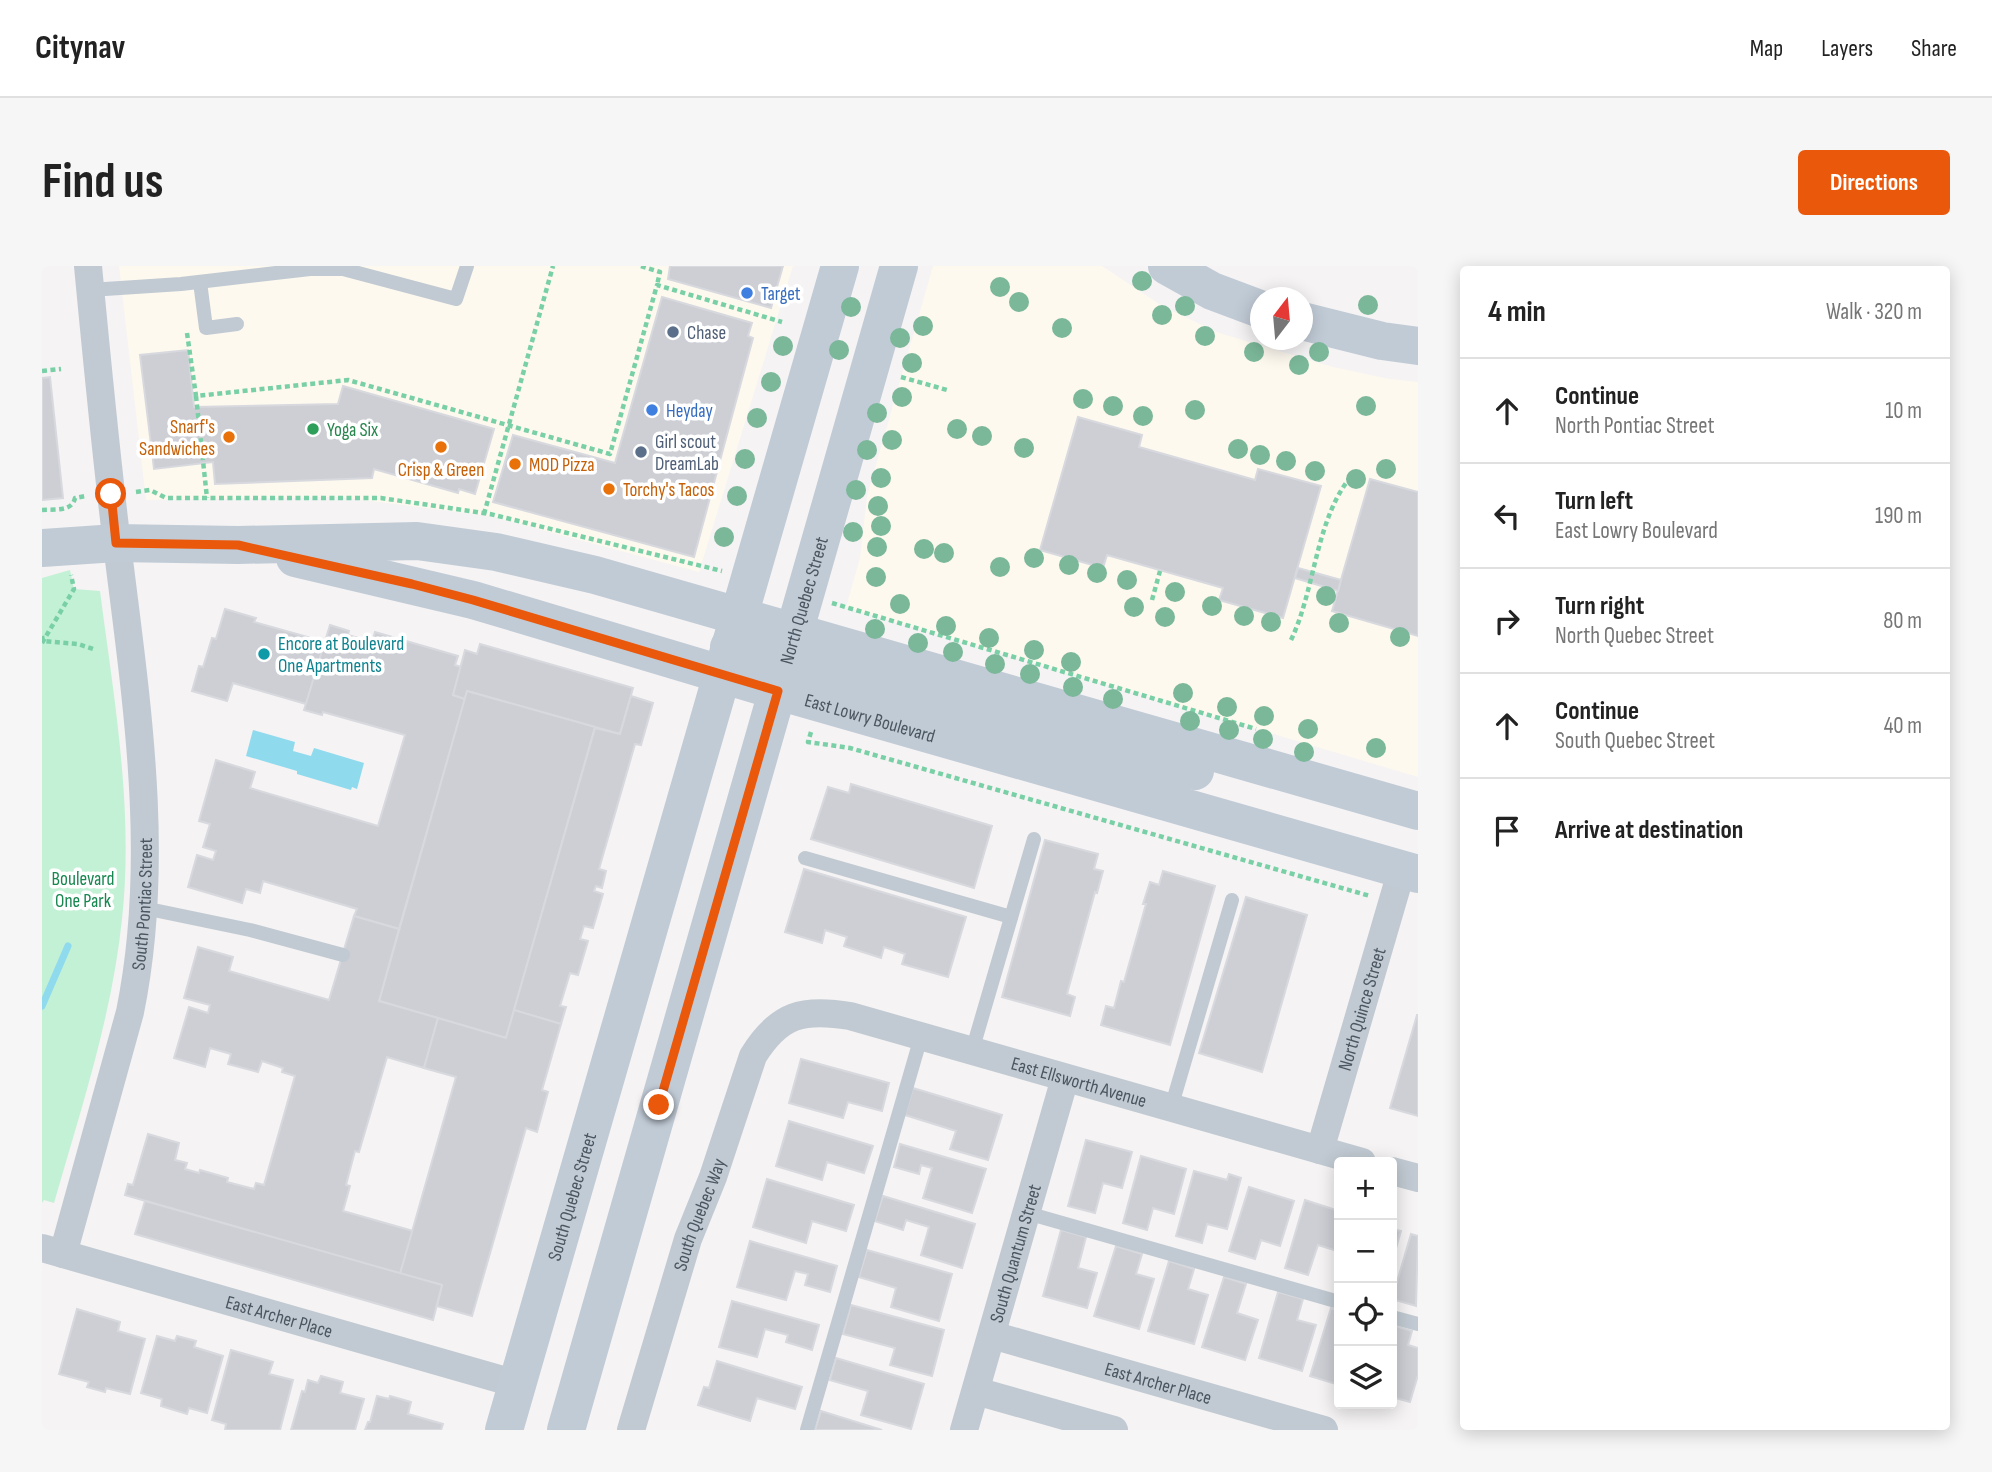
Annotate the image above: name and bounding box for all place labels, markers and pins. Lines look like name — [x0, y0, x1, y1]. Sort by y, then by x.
place label: Target — [761, 283, 801, 306]
marker: Target — [739, 285, 755, 301]
place label: Chase — [687, 322, 726, 345]
marker: Chase — [665, 324, 681, 340]
place label: Heyday — [666, 400, 713, 423]
marker: Heyday — [644, 402, 660, 418]
place label: Snarf's Sandwiches — [139, 416, 215, 461]
place label: Yoga Six — [327, 419, 378, 442]
marker: Yoga Six — [305, 421, 321, 437]
marker: Snarf's Sandwiches — [221, 429, 237, 445]
place label: Girl scout DreamLab — [655, 431, 719, 476]
marker: Crisp & Green — [433, 439, 449, 455]
marker: Girl scout DreamLab — [633, 444, 649, 460]
place label: MOD Pizza — [529, 454, 595, 477]
marker: MOD Pizza — [507, 456, 523, 472]
place label: Crisp & Green — [398, 459, 484, 482]
place label: Torchy's Tacos — [623, 479, 715, 502]
marker: Torchy's Tacos — [601, 481, 617, 497]
place label: Encore at Boulevard One Apartments — [278, 633, 404, 678]
marker: Encore at Boulevard One Apartments — [256, 646, 272, 662]

